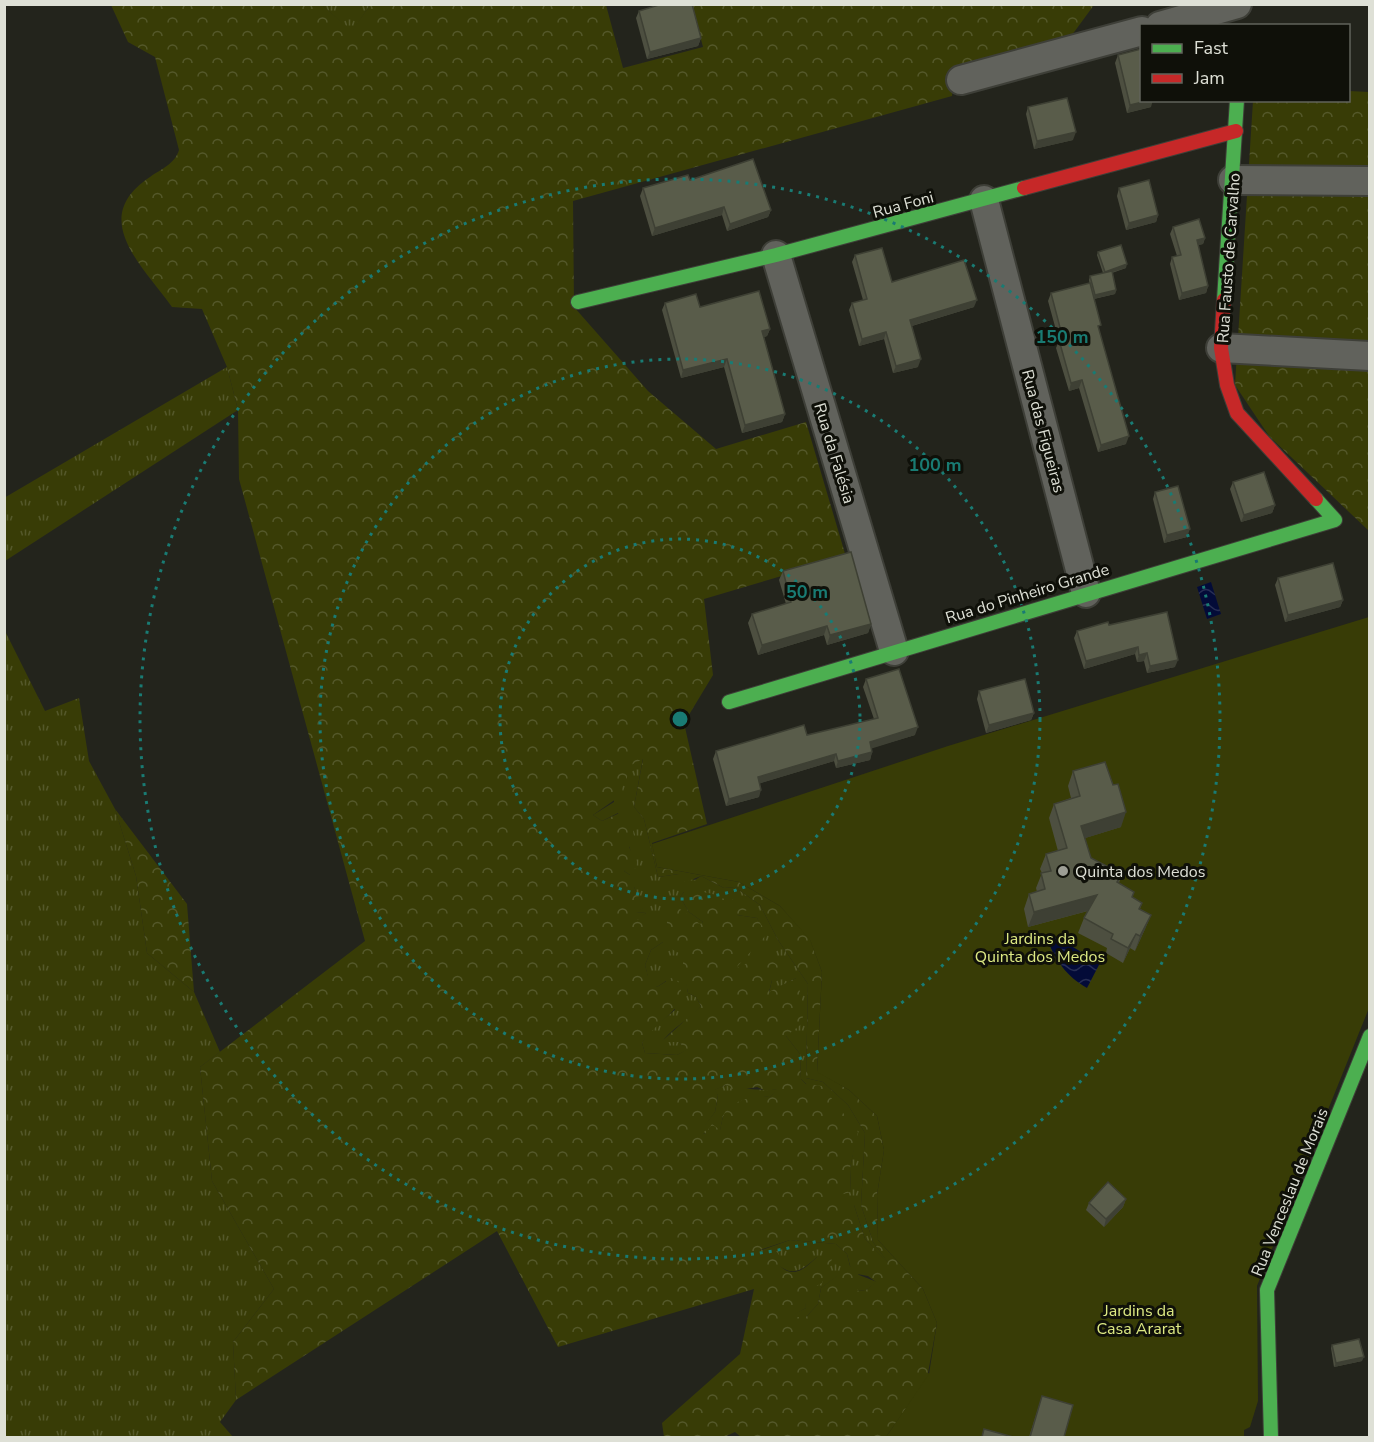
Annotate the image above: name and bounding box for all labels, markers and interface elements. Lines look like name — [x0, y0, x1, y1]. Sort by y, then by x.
legend — [1140, 24, 1350, 102]
text: Fast — [1194, 36, 1229, 60]
text: Jam — [1193, 66, 1225, 90]
street label: Rua Fausto de Carvalho — [1212, 172, 1246, 344]
street label: Rua Foni — [870, 186, 936, 224]
text: 150 m — [1035, 325, 1089, 349]
street label: Rua das Figueiras — [1016, 367, 1070, 495]
street label: Rua da Falésia — [808, 400, 860, 506]
text: 100 m — [908, 453, 962, 477]
street label: Rua do Pinheiro Grande — [943, 559, 1112, 629]
text: 50 m — [786, 580, 828, 604]
centre of rings — [670, 709, 690, 729]
place label: Quinta dos Medos — [1075, 861, 1205, 883]
marker: Quinta dos Medos — [1056, 864, 1070, 878]
park label: Jardins da Quinta dos Medos — [975, 928, 1105, 968]
street label: Rua Venceslau de Morais — [1246, 1105, 1334, 1280]
park label: Jardins da Casa Ararat — [1097, 1300, 1182, 1340]

